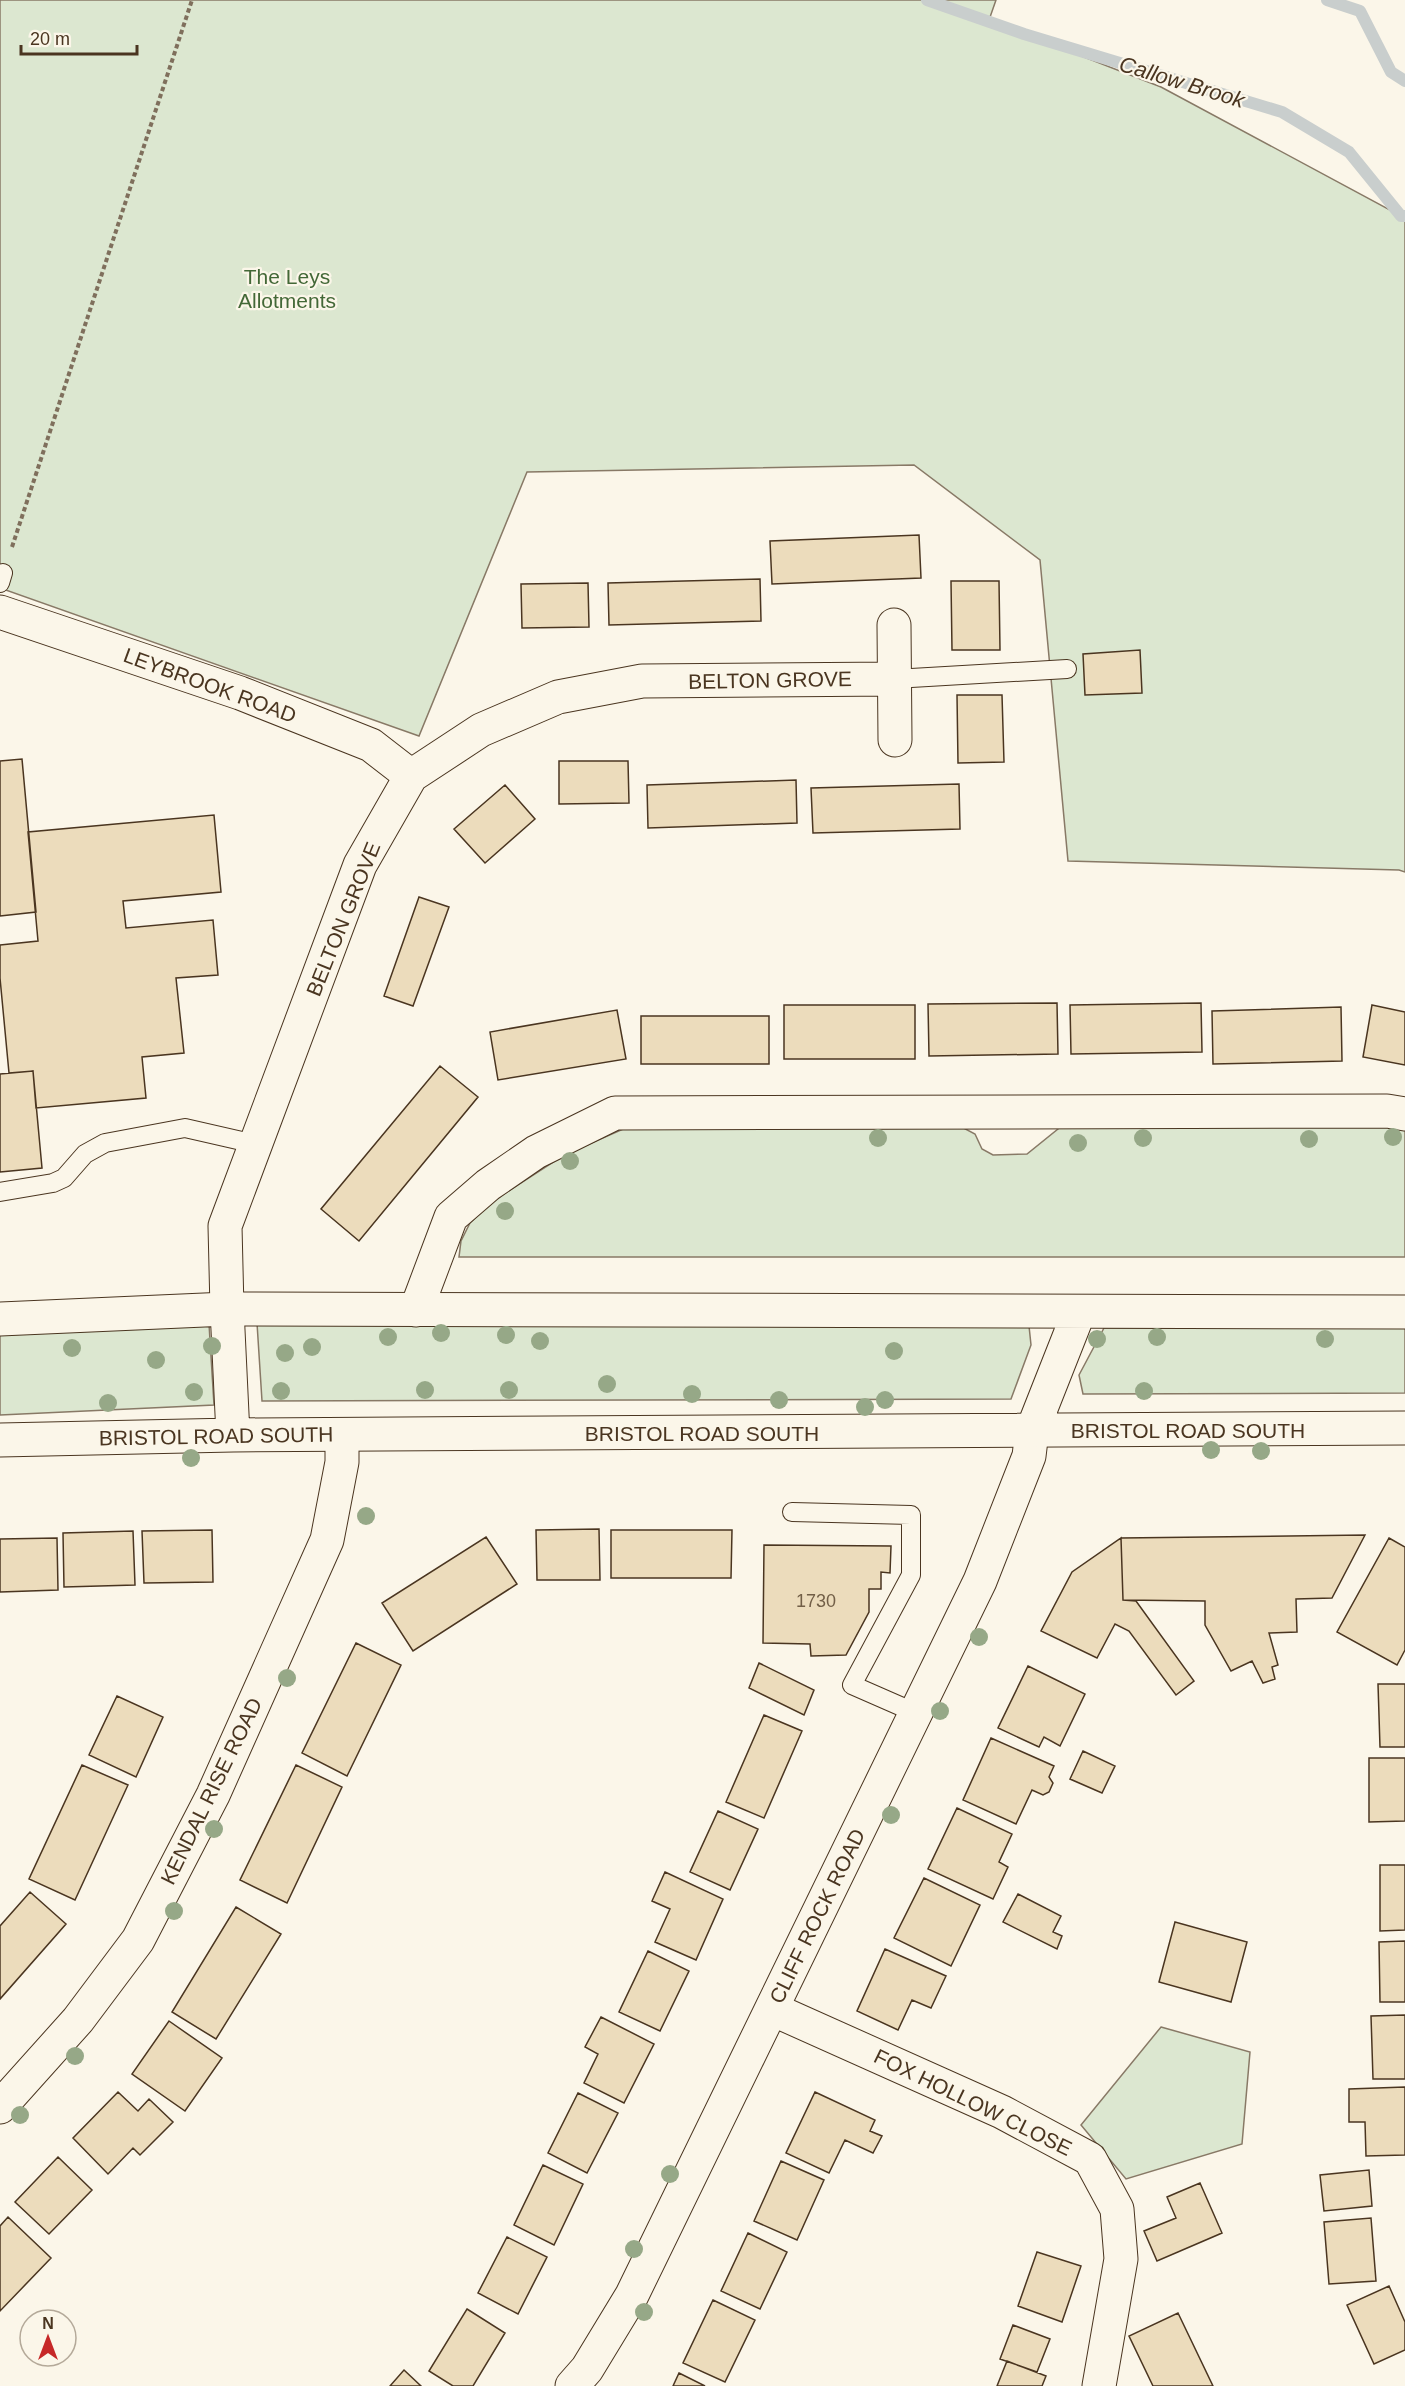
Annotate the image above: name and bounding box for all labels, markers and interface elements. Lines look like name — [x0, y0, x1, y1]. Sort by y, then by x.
scale bar — [21, 18, 136, 56]
text: 20 m — [30, 29, 70, 49]
water label: Callow Brook — [1116, 51, 1249, 113]
park label: The Leys Allotments — [238, 265, 336, 312]
street label: LEYBROOK ROAD — [121, 643, 299, 727]
street label: BELTON GROVE — [688, 667, 852, 693]
street label: BELTON GROVE — [302, 839, 384, 999]
street label: BRISTOL ROAD SOUTH — [1071, 1419, 1305, 1442]
street label: BRISTOL ROAD SOUTH — [99, 1422, 333, 1450]
street label: BRISTOL ROAD SOUTH — [585, 1422, 819, 1445]
house number: 1730 — [796, 1591, 836, 1611]
street label: KENDAL RISE ROAD — [156, 1694, 266, 1888]
street label: CLIFF ROCK ROAD — [765, 1825, 869, 2007]
street label: FOX HOLLOW CLOSE — [870, 2044, 1076, 2160]
north arrow — [18, 2308, 78, 2368]
text: N — [42, 2315, 54, 2332]

